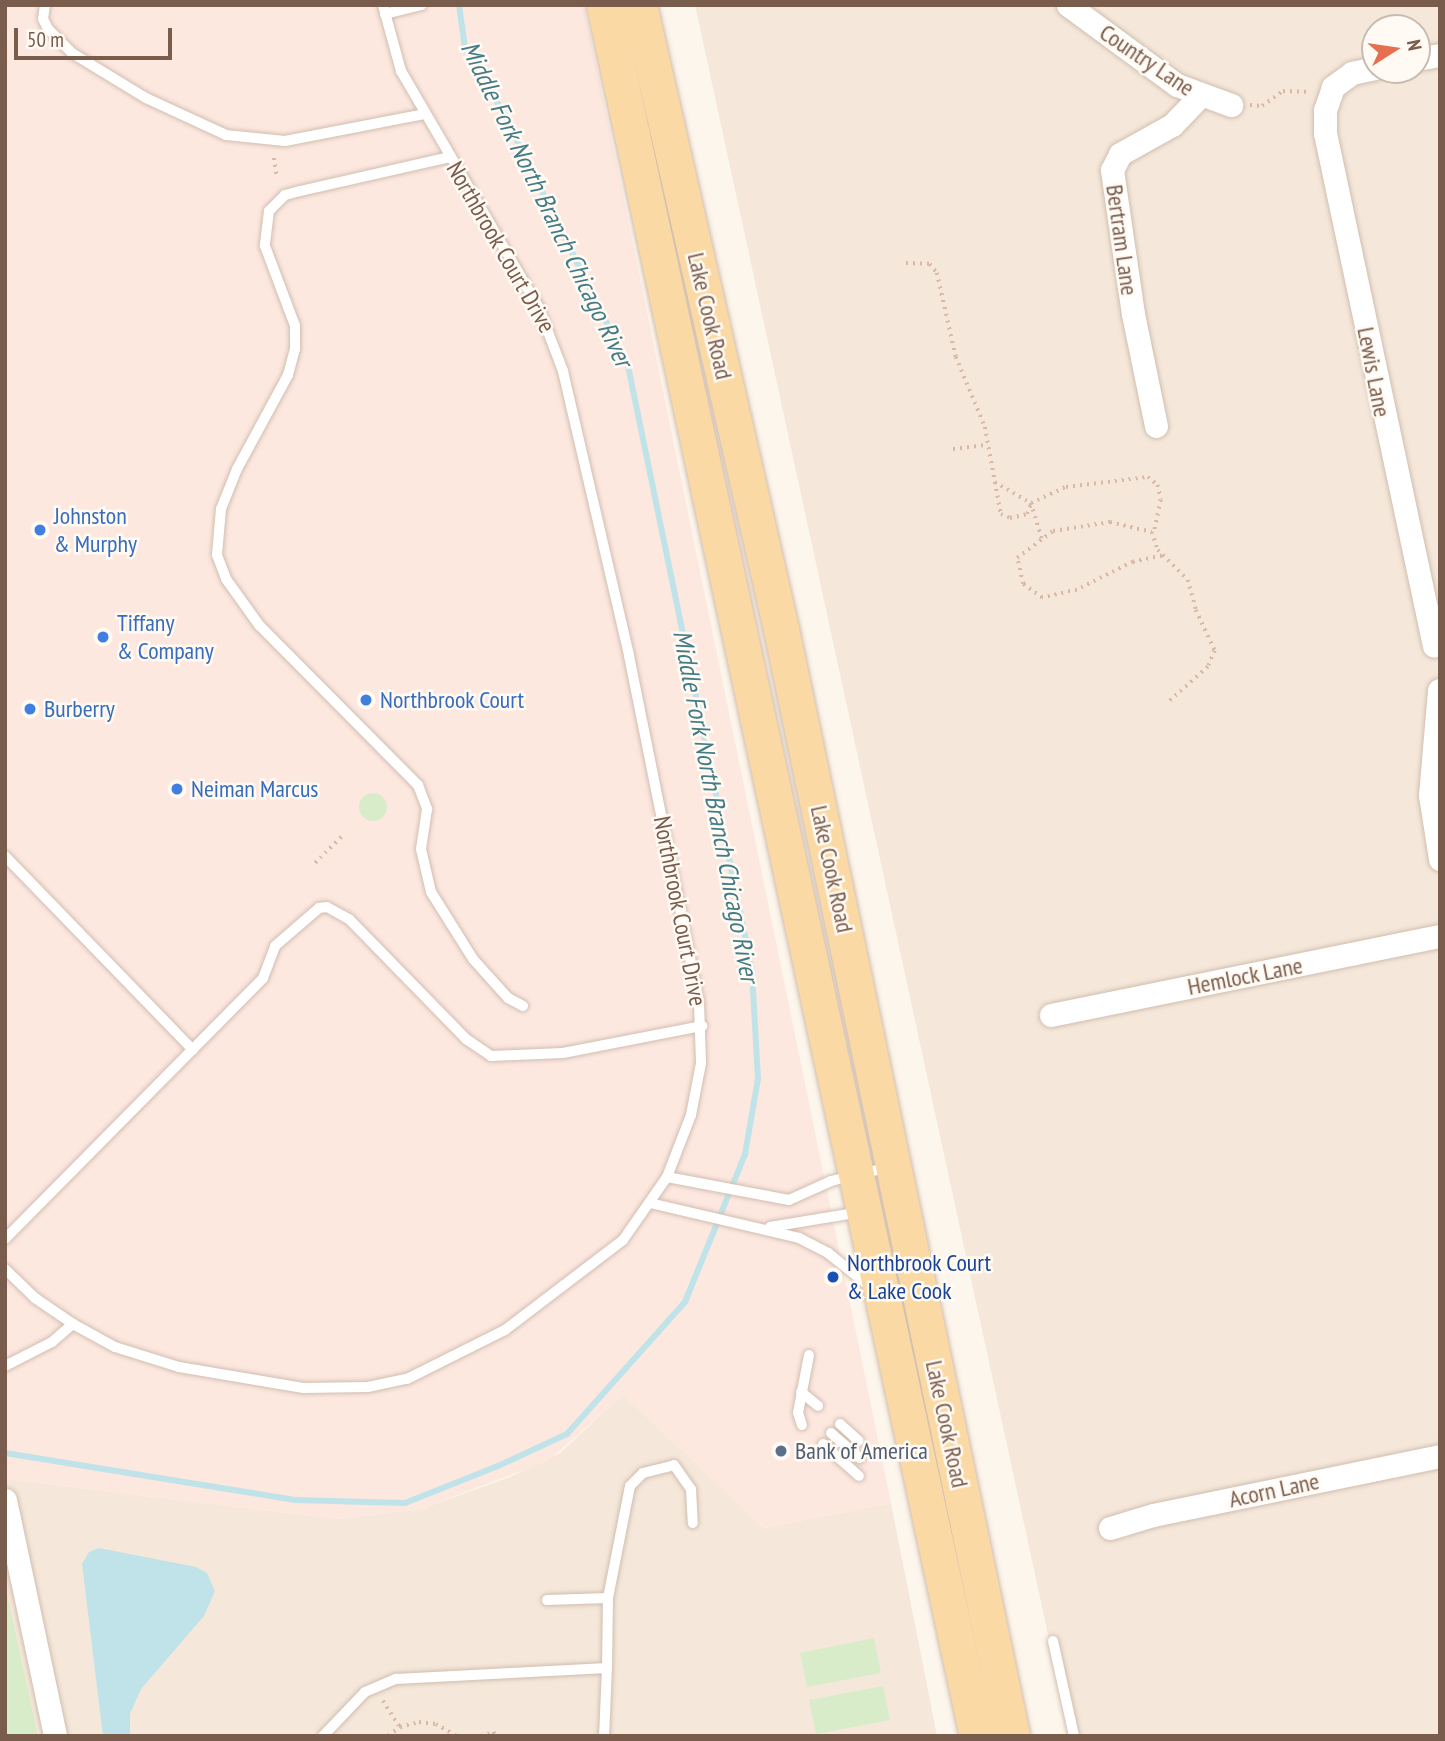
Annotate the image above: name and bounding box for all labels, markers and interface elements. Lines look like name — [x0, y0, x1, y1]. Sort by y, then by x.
scale bar — [18, 14, 175, 58]
north arrow — [1361, 14, 1431, 84]
street label: Country Lane — [1094, 18, 1200, 102]
text: 50 m — [27, 26, 64, 53]
water label: Middle Fork North Branch Chicago River — [454, 36, 640, 372]
text: N — [1402, 38, 1427, 53]
street label: Northbrook Court Drive — [440, 156, 562, 338]
street label: Bertram Lane — [1100, 183, 1144, 297]
street label: Lake Cook Road — [681, 250, 739, 382]
street label: Lewis Lane — [1351, 325, 1397, 419]
place label: Johnston & Murphy — [54, 502, 137, 558]
marker: Johnston & Murphy — [32, 522, 48, 538]
place label: Tiffany & Company — [117, 609, 214, 665]
water label: Middle Fork North Branch Chicago River — [666, 627, 766, 985]
marker: Tiffany & Company — [95, 629, 111, 645]
place label: Northbrook Court — [380, 686, 525, 714]
marker: Northbrook Court — [358, 692, 374, 708]
place label: Burberry — [44, 695, 115, 723]
marker: Burberry — [22, 701, 38, 717]
place label: Neiman Marcus — [191, 775, 318, 803]
marker: Neiman Marcus — [169, 781, 185, 797]
street label: Lake Cook Road — [804, 803, 860, 935]
street label: Northbrook Court Drive — [647, 813, 713, 1009]
street label: Hemlock Lane — [1185, 951, 1305, 1001]
place label: Northbrook Court & Lake Cook — [847, 1249, 992, 1305]
marker: Northbrook Court & Lake Cook — [825, 1269, 841, 1285]
street label: Lake Cook Road — [919, 1358, 975, 1490]
place label: Bank of America — [795, 1437, 929, 1465]
marker: Bank of America — [773, 1443, 789, 1459]
street label: Acorn Lane — [1226, 1466, 1322, 1514]

